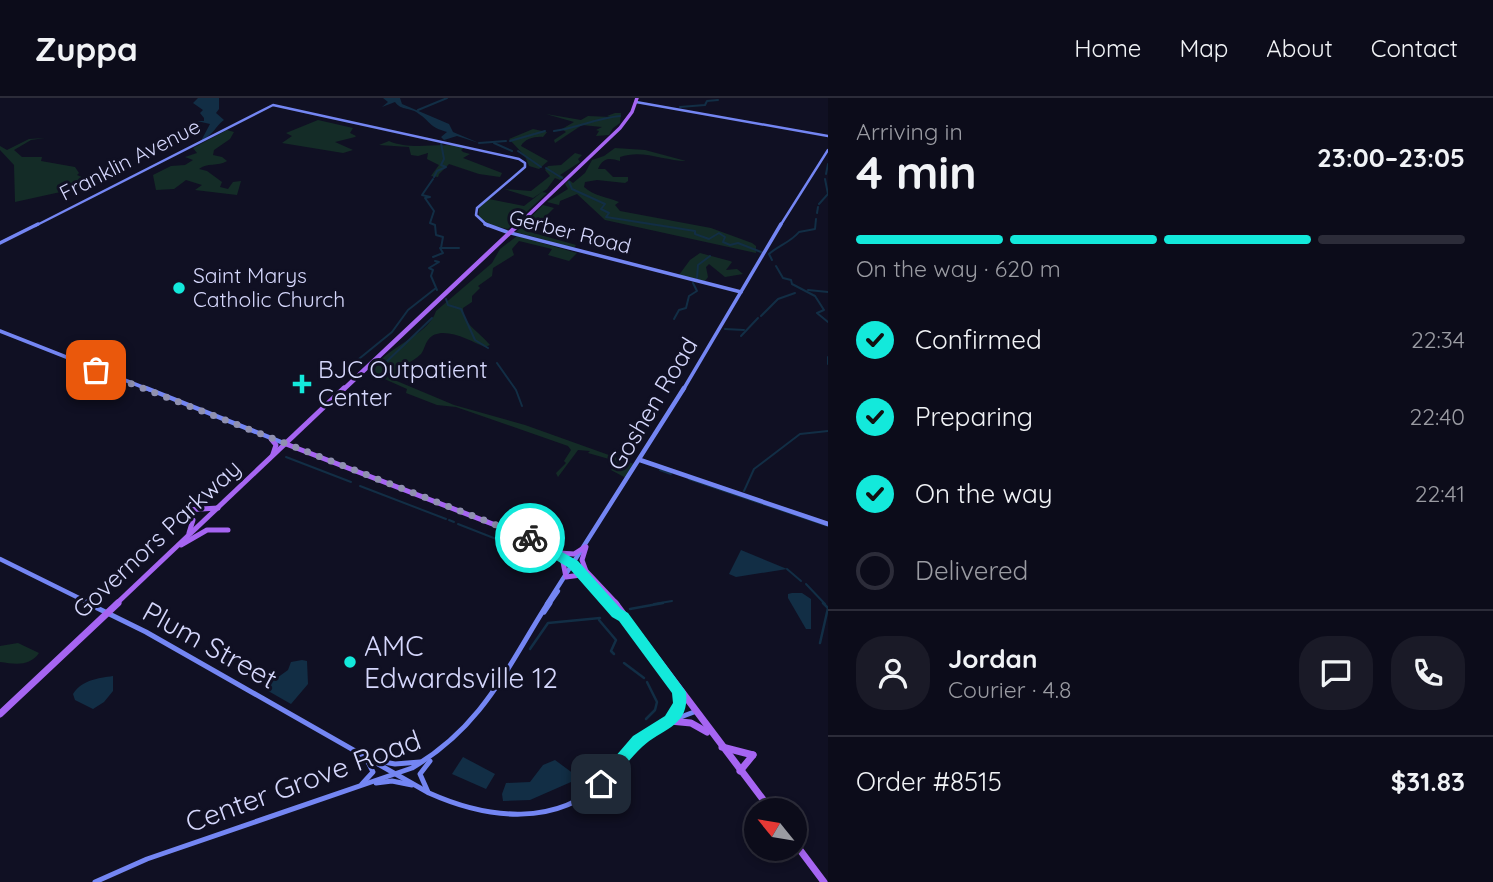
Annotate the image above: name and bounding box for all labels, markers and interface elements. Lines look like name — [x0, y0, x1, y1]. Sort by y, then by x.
text: Zuppa — [35, 28, 138, 69]
text: Home — [1074, 33, 1141, 63]
text: Map — [1179, 33, 1228, 63]
text: About — [1266, 33, 1333, 63]
text: Contact — [1371, 33, 1458, 63]
street label: Franklin Avenue — [55, 112, 204, 206]
text: Arriving in — [856, 117, 963, 146]
text: 23:00–23:05 — [1317, 141, 1465, 174]
text: 4 min — [856, 143, 977, 201]
street label: Gerber Road — [506, 203, 634, 259]
text: On the way · 620 m — [856, 254, 1061, 283]
place label: Saint Marys Catholic Church — [193, 262, 345, 312]
marker: Saint Marys Catholic Church — [171, 280, 187, 296]
icon: check — [856, 321, 894, 359]
text: Confirmed — [915, 323, 1042, 356]
text: 22:34 — [1411, 325, 1465, 354]
street label: Goshen Road — [601, 332, 704, 475]
pin — [66, 340, 126, 400]
icon: bag — [77, 351, 115, 389]
place label: BJC Outpatient Center — [318, 354, 488, 412]
marker: BJC Outpatient Center — [292, 374, 312, 394]
icon: check — [856, 398, 894, 436]
text: Preparing — [915, 400, 1033, 433]
text: 22:40 — [1409, 402, 1465, 431]
street label: Governors Parkway — [66, 453, 247, 624]
icon: check — [856, 475, 894, 513]
text: On the way — [915, 477, 1053, 510]
text: 22:41 — [1415, 479, 1465, 508]
courier — [495, 503, 565, 573]
icon: bike — [511, 519, 549, 557]
text: Delivered — [915, 554, 1028, 587]
street label: Plum Street — [137, 593, 284, 696]
place label: AMC Edwardsville 12 — [364, 628, 558, 695]
button: person — [856, 636, 930, 710]
button: chat — [1299, 636, 1373, 710]
button: phone — [1391, 636, 1465, 710]
text: Jordan — [948, 642, 1037, 675]
marker: AMC Edwardsville 12 — [342, 654, 358, 670]
text: Courier · 4.8 — [948, 675, 1071, 704]
street label: Center Grove Road — [180, 722, 425, 839]
pin — [571, 754, 631, 814]
icon: home — [582, 765, 620, 803]
text: Order #8515 — [856, 765, 1002, 798]
text: $31.83 — [1391, 765, 1465, 798]
north arrow — [744, 798, 807, 861]
map controls — [744, 798, 807, 861]

